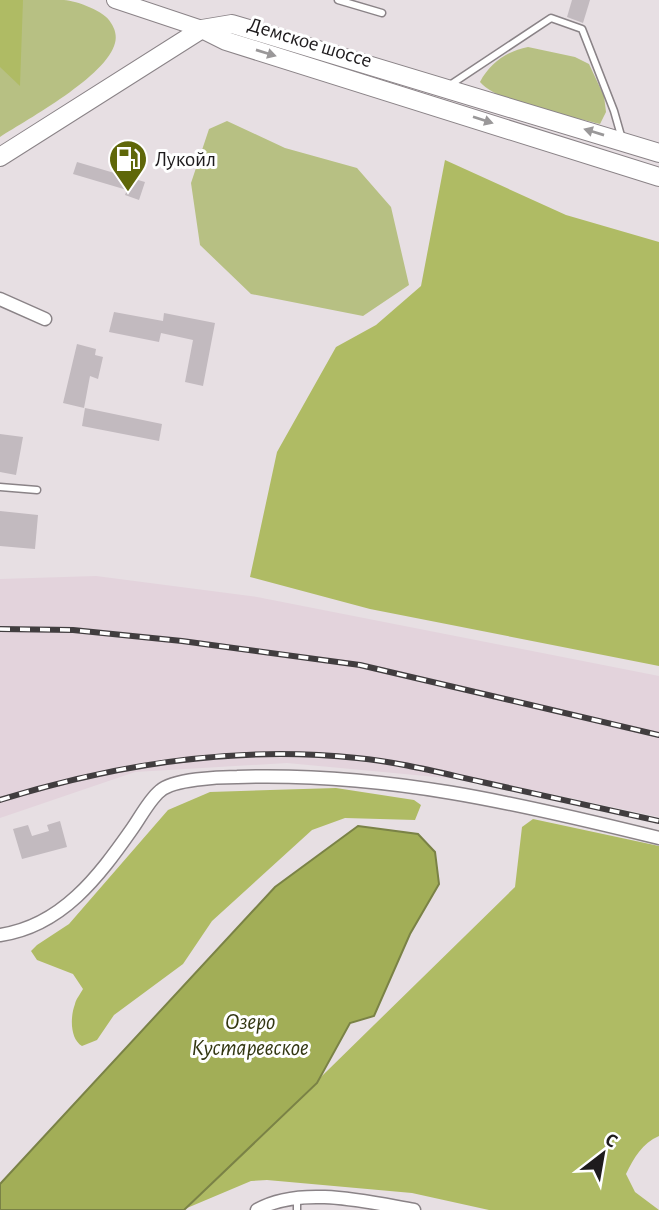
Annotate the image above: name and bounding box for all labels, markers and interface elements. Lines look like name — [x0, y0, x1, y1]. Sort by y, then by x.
street label: Демское шоссе — [245, 14, 374, 71]
one-way arrow — [255, 48, 276, 58]
one-way arrow — [473, 115, 494, 126]
one-way arrow — [583, 127, 604, 137]
fuel station icon: Лукойл — [107, 138, 149, 193]
place label: Лукойл — [155, 149, 216, 170]
water label: Озеро Кустаревское — [192, 1011, 308, 1060]
north arrow — [568, 1119, 638, 1189]
text: С — [602, 1130, 620, 1152]

